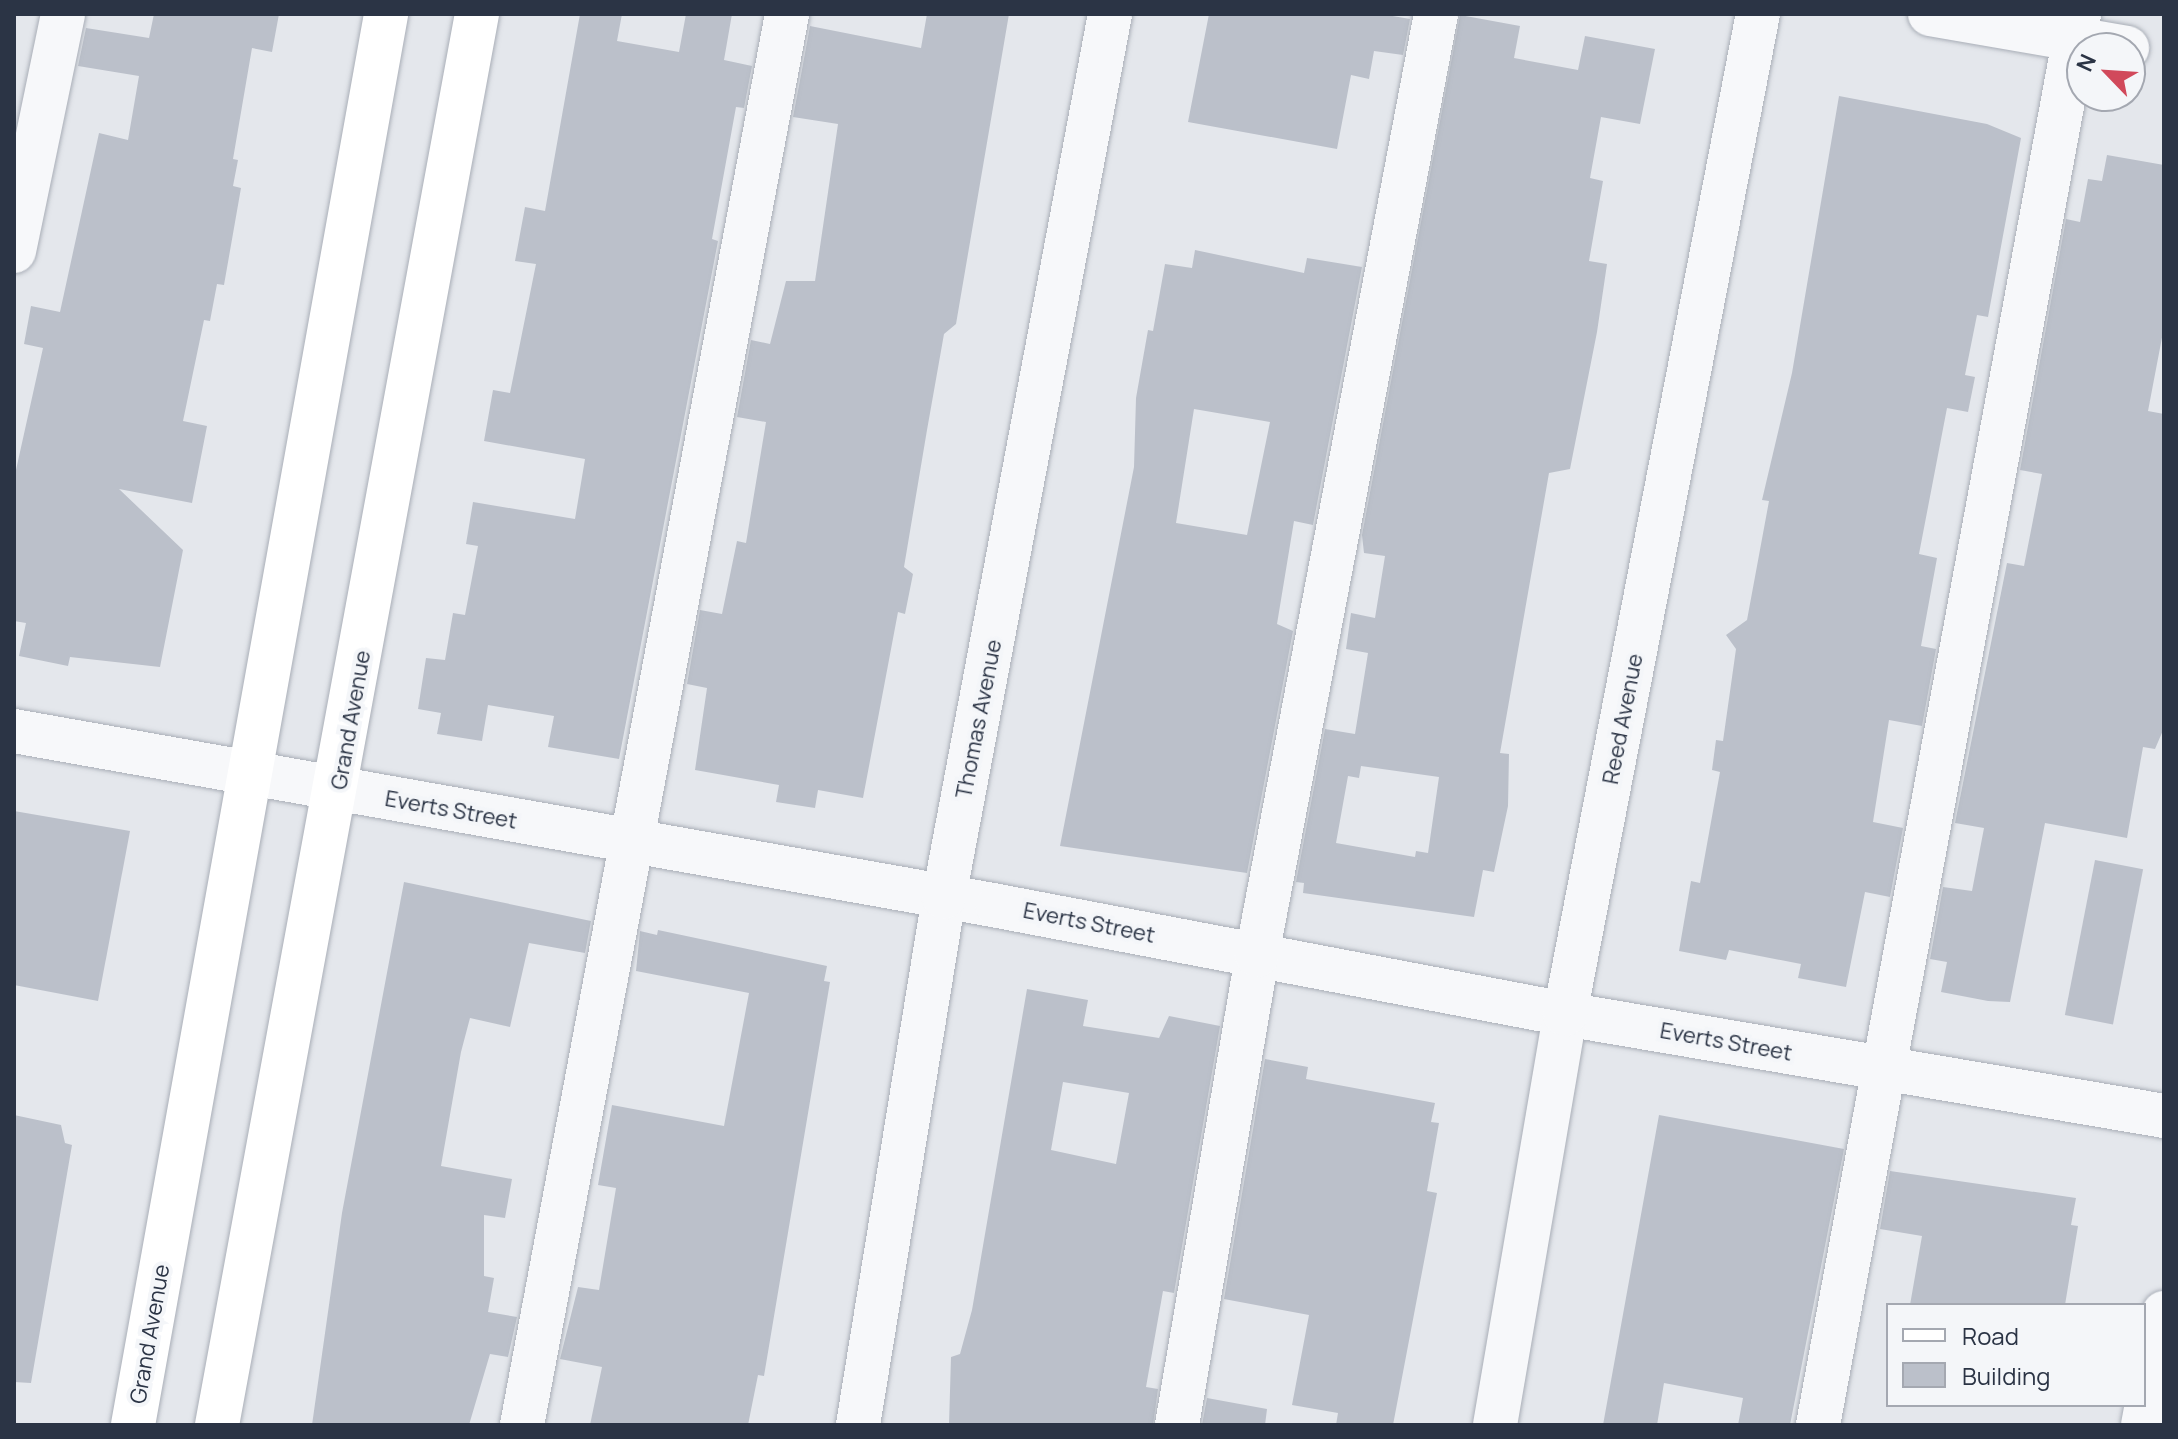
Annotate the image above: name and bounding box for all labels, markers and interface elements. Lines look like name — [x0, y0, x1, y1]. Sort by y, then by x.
north arrow — [2066, 32, 2146, 112]
text: N — [2069, 49, 2103, 76]
street label: Thomas Avenue — [951, 637, 1007, 801]
street label: Grand Avenue — [326, 648, 376, 792]
street label: Reed Avenue — [1597, 652, 1649, 786]
street label: Everts Street — [383, 785, 519, 835]
street label: Everts Street — [1021, 897, 1157, 949]
street label: Everts Street — [1658, 1017, 1794, 1067]
street label: Grand Avenue — [125, 1262, 175, 1406]
legend — [1886, 1303, 2146, 1407]
text: Road — [1962, 1319, 2019, 1352]
text: Building — [1962, 1359, 2050, 1392]

